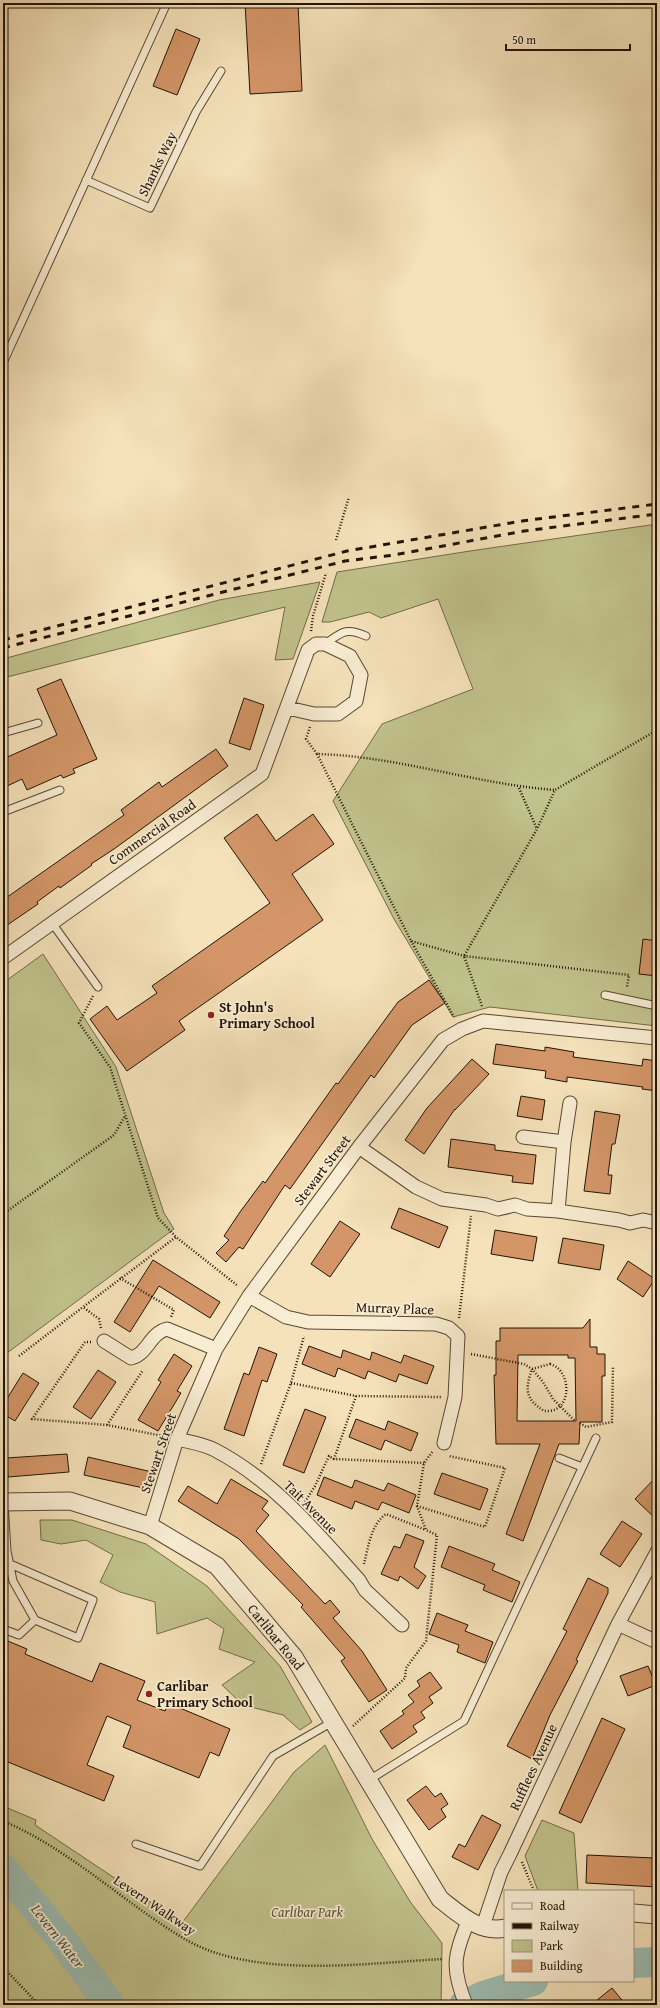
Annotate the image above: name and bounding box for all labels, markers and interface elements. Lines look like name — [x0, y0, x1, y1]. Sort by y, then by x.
scale bar — [506, 26, 630, 52]
text: 50 m — [512, 31, 536, 48]
street label: Shanks Way — [133, 128, 181, 200]
street label: Commercial Road — [104, 794, 200, 870]
place label: St John's Primary School — [219, 997, 316, 1033]
marker: St John's Primary School — [206, 1010, 216, 1020]
street label: Stewart Street — [289, 1130, 355, 1210]
street label: Murray Place — [356, 1297, 435, 1319]
street label: Stewart Street — [135, 1410, 181, 1496]
street label: Tait Avenue — [280, 1476, 343, 1539]
street label: Carlibar Road — [243, 1600, 309, 1675]
place label: Carlibar Primary School — [157, 1676, 254, 1712]
marker: Carlibar Primary School — [144, 1689, 154, 1699]
street label: Rufflees Avenue — [504, 1720, 562, 1814]
street label: Levern Walkway — [110, 1870, 200, 1940]
legend — [504, 1890, 634, 1982]
text: Road — [540, 1897, 566, 1914]
water label: Levern Water — [26, 1899, 90, 1973]
park label: Carlibar Park — [271, 1902, 343, 1922]
text: Railway — [540, 1917, 579, 1934]
text: Park — [540, 1937, 564, 1954]
text: Building — [540, 1957, 583, 1974]

